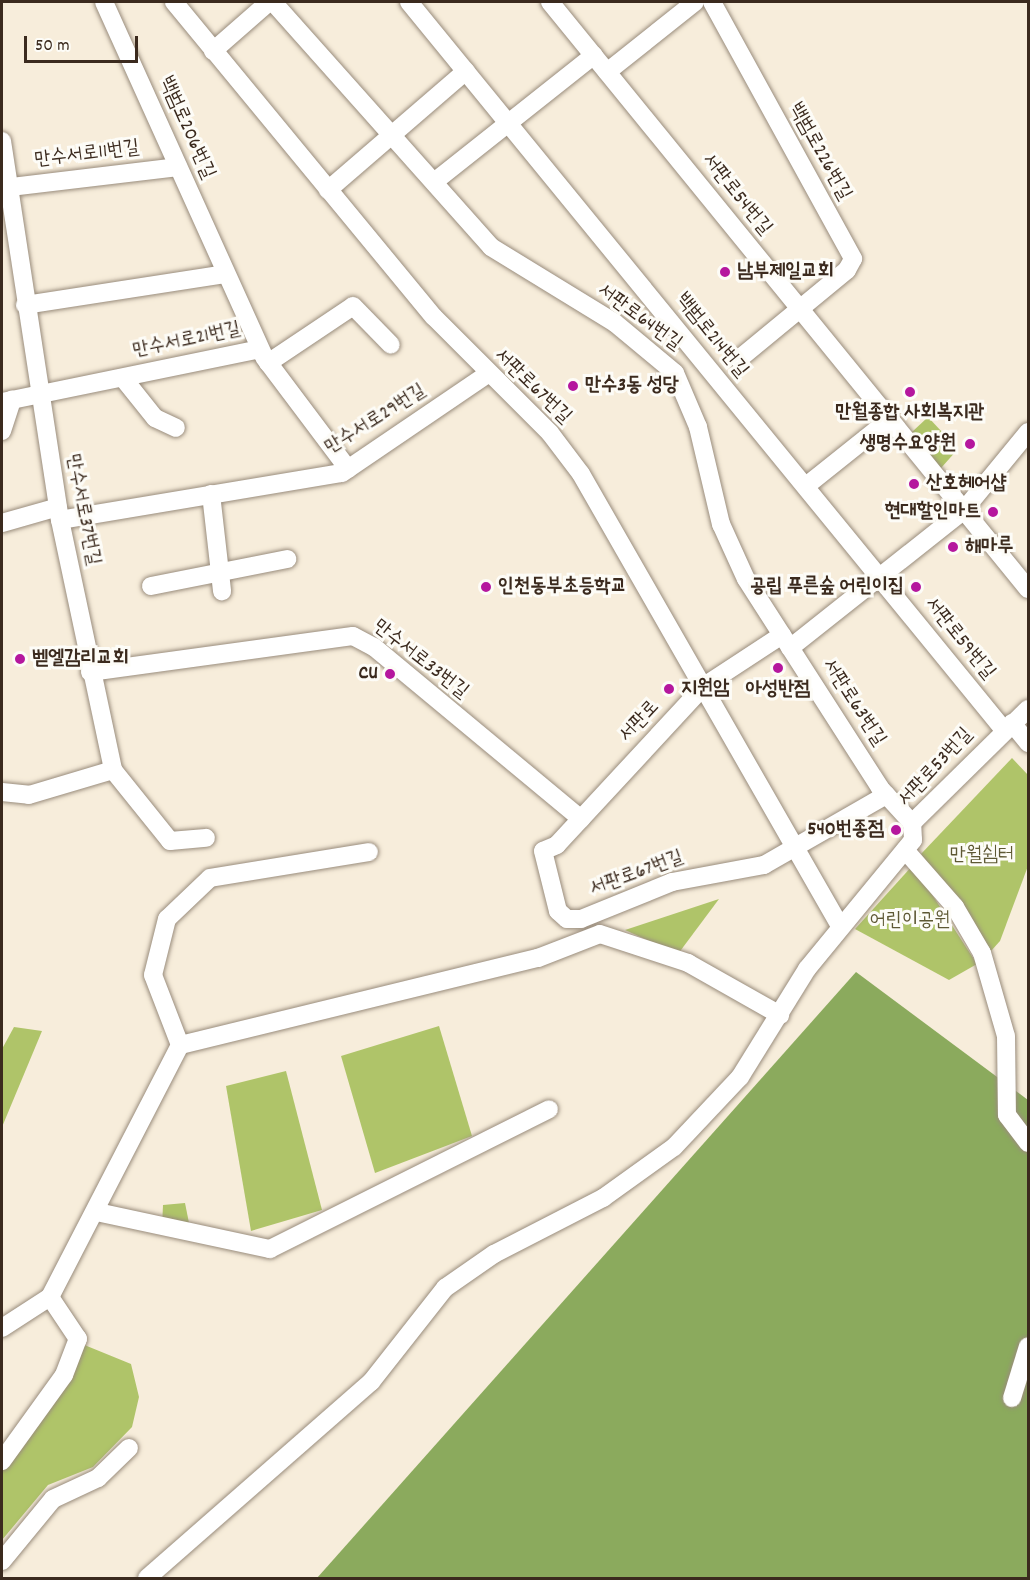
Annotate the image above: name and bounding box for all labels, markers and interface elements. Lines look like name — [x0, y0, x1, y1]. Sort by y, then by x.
scale bar — [27, 24, 141, 62]
text: 50 m — [35, 34, 70, 59]
street label: 백범로206번길 — [153, 73, 219, 183]
street label: 백범로226번길 — [782, 99, 856, 205]
street label: 만수서로11번길 — [33, 137, 141, 173]
street label: 서판로54번길 — [696, 149, 776, 241]
place label: 남부제일교회 — [737, 260, 834, 284]
marker: 남부제일교회 — [718, 265, 732, 279]
street label: 서판로64번길 — [592, 279, 686, 357]
street label: 백범로214번길 — [670, 289, 752, 383]
street label: 만수서로21번길 — [131, 318, 243, 364]
street label: 서판로67번길 — [488, 344, 576, 430]
place label: 만수3동 성당 — [585, 374, 679, 398]
street label: 만수서로29번길 — [321, 379, 431, 461]
marker: 만수3동 성당 — [566, 379, 580, 393]
marker: 만월종합 사회복지관 — [903, 385, 917, 399]
place label: 만월종합 사회복지관 — [835, 401, 985, 425]
place label: 생명수요양원 — [859, 432, 956, 456]
marker: 생명수요양원 — [961, 435, 979, 453]
street label: 만수서로37번길 — [59, 452, 105, 568]
place label: 산호헤어샵 — [926, 472, 1006, 496]
marker: 산호헤어샵 — [907, 477, 921, 491]
place label: 현대할인마트 — [884, 500, 981, 524]
marker: 현대할인마트 — [986, 505, 1000, 519]
place label: 해마루 — [965, 535, 1013, 559]
marker: 해마루 — [946, 540, 960, 554]
place label: 인천동부초등학교 — [498, 575, 627, 599]
place label: 공립 푸른숲 어린이집 — [750, 575, 904, 599]
marker: 인천동부초등학교 — [479, 580, 493, 594]
marker: 공립 푸른숲 어린이집 — [909, 580, 923, 594]
street label: 서판로59번길 — [919, 593, 999, 685]
street label: 만수서로33번길 — [368, 615, 472, 705]
place label: 벧엘감리교회 — [32, 647, 129, 671]
marker: 벧엘감리교회 — [13, 652, 27, 666]
street label: 서판로63번길 — [816, 655, 890, 751]
marker: 아성반점 — [771, 661, 785, 675]
place label: CU — [358, 662, 378, 686]
marker: CU — [383, 667, 397, 681]
place label: 지원암 — [681, 677, 729, 701]
place label: 아성반점 — [746, 678, 810, 702]
marker: 지원암 — [662, 682, 676, 696]
street label: 서판로 — [615, 696, 665, 748]
street label: 서판로53번길 — [894, 724, 978, 812]
place label: 540번종점 — [807, 818, 884, 842]
marker: 540번종점 — [889, 823, 903, 837]
park label: 만월쉼터 — [950, 844, 1014, 868]
street label: 서판로67번길 — [587, 846, 687, 902]
park label: 어린이공원 — [870, 909, 950, 933]

